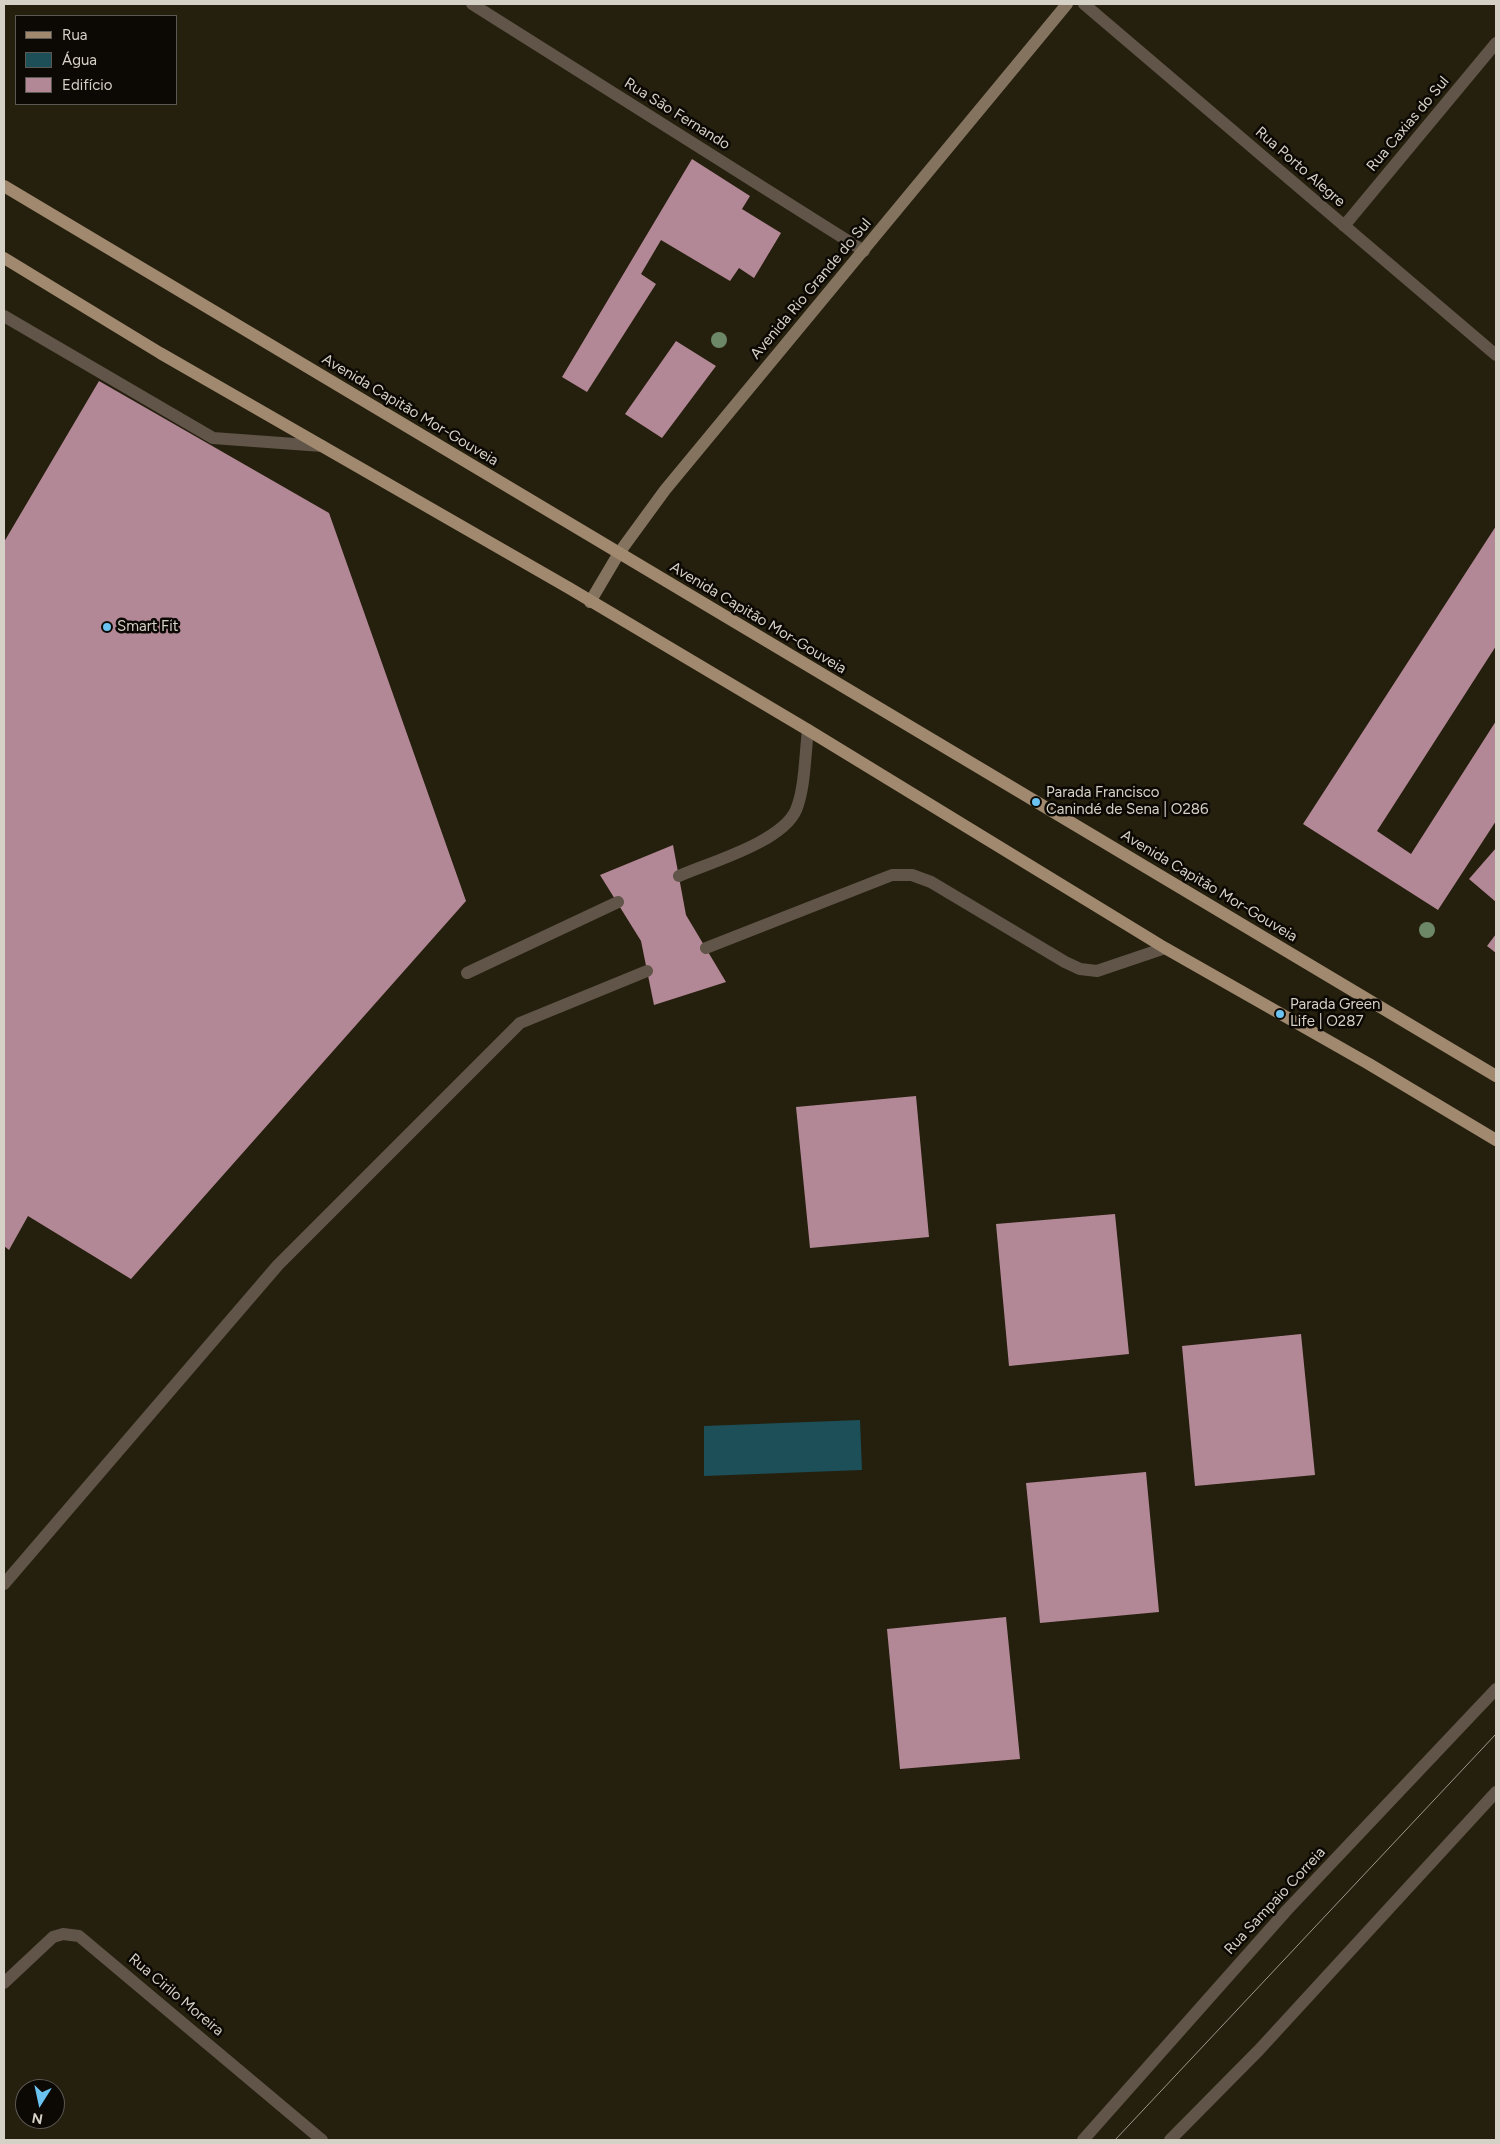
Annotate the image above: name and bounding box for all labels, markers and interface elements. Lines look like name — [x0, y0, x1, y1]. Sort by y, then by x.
legend — [15, 15, 178, 105]
text: Rua — [62, 26, 87, 44]
text: Água — [62, 51, 97, 69]
street label: Rua Caxias do Sul — [1363, 73, 1453, 175]
street label: Rua São Fernando — [621, 74, 733, 154]
text: Edifício — [62, 76, 112, 94]
street label: Rua Porto Alegre — [1251, 123, 1349, 211]
street label: Avenida Rio Grande do Sul — [747, 215, 875, 363]
street label: Avenida Capitão Mor-Gouveia — [319, 350, 501, 470]
street label: Avenida Capitão Mor-Gouveia — [667, 558, 849, 678]
place label: Smart Fit — [117, 618, 178, 636]
marker: Smart Fit — [101, 621, 113, 633]
place label: Parada Francisco Canindé de Sena | O286 — [1046, 784, 1208, 819]
marker: Parada Francisco Canindé de Sena | O286 — [1030, 796, 1042, 808]
street label: Avenida Capitão Mor-Gouveia — [1118, 826, 1300, 946]
place label: Parada Green Life | O287 — [1290, 996, 1380, 1031]
marker: Parada Green Life | O287 — [1274, 1008, 1286, 1020]
street label: Rua Sampaio Correia — [1221, 1844, 1329, 1958]
street label: Rua Cirilo Moreira — [125, 1950, 227, 2040]
north arrow — [15, 2079, 65, 2129]
text: N — [31, 2109, 44, 2128]

